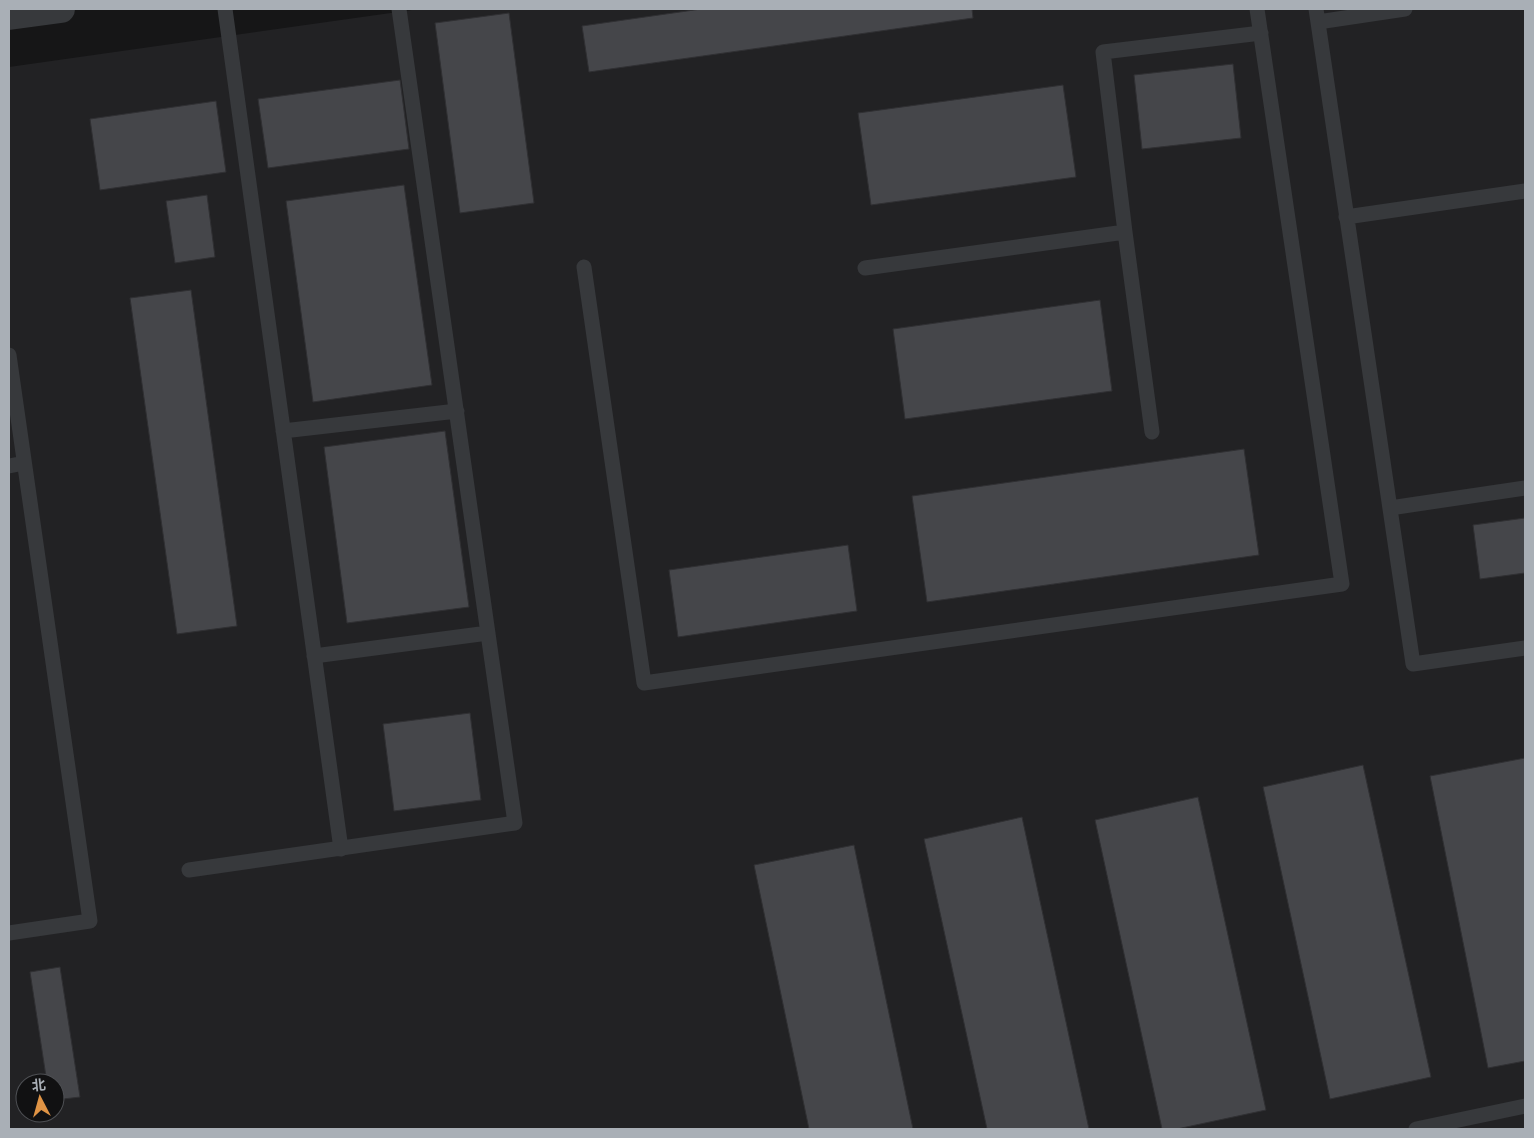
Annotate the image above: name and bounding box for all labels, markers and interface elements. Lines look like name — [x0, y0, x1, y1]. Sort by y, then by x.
north arrow — [15, 1073, 65, 1123]
text: 北 — [31, 1075, 46, 1094]

